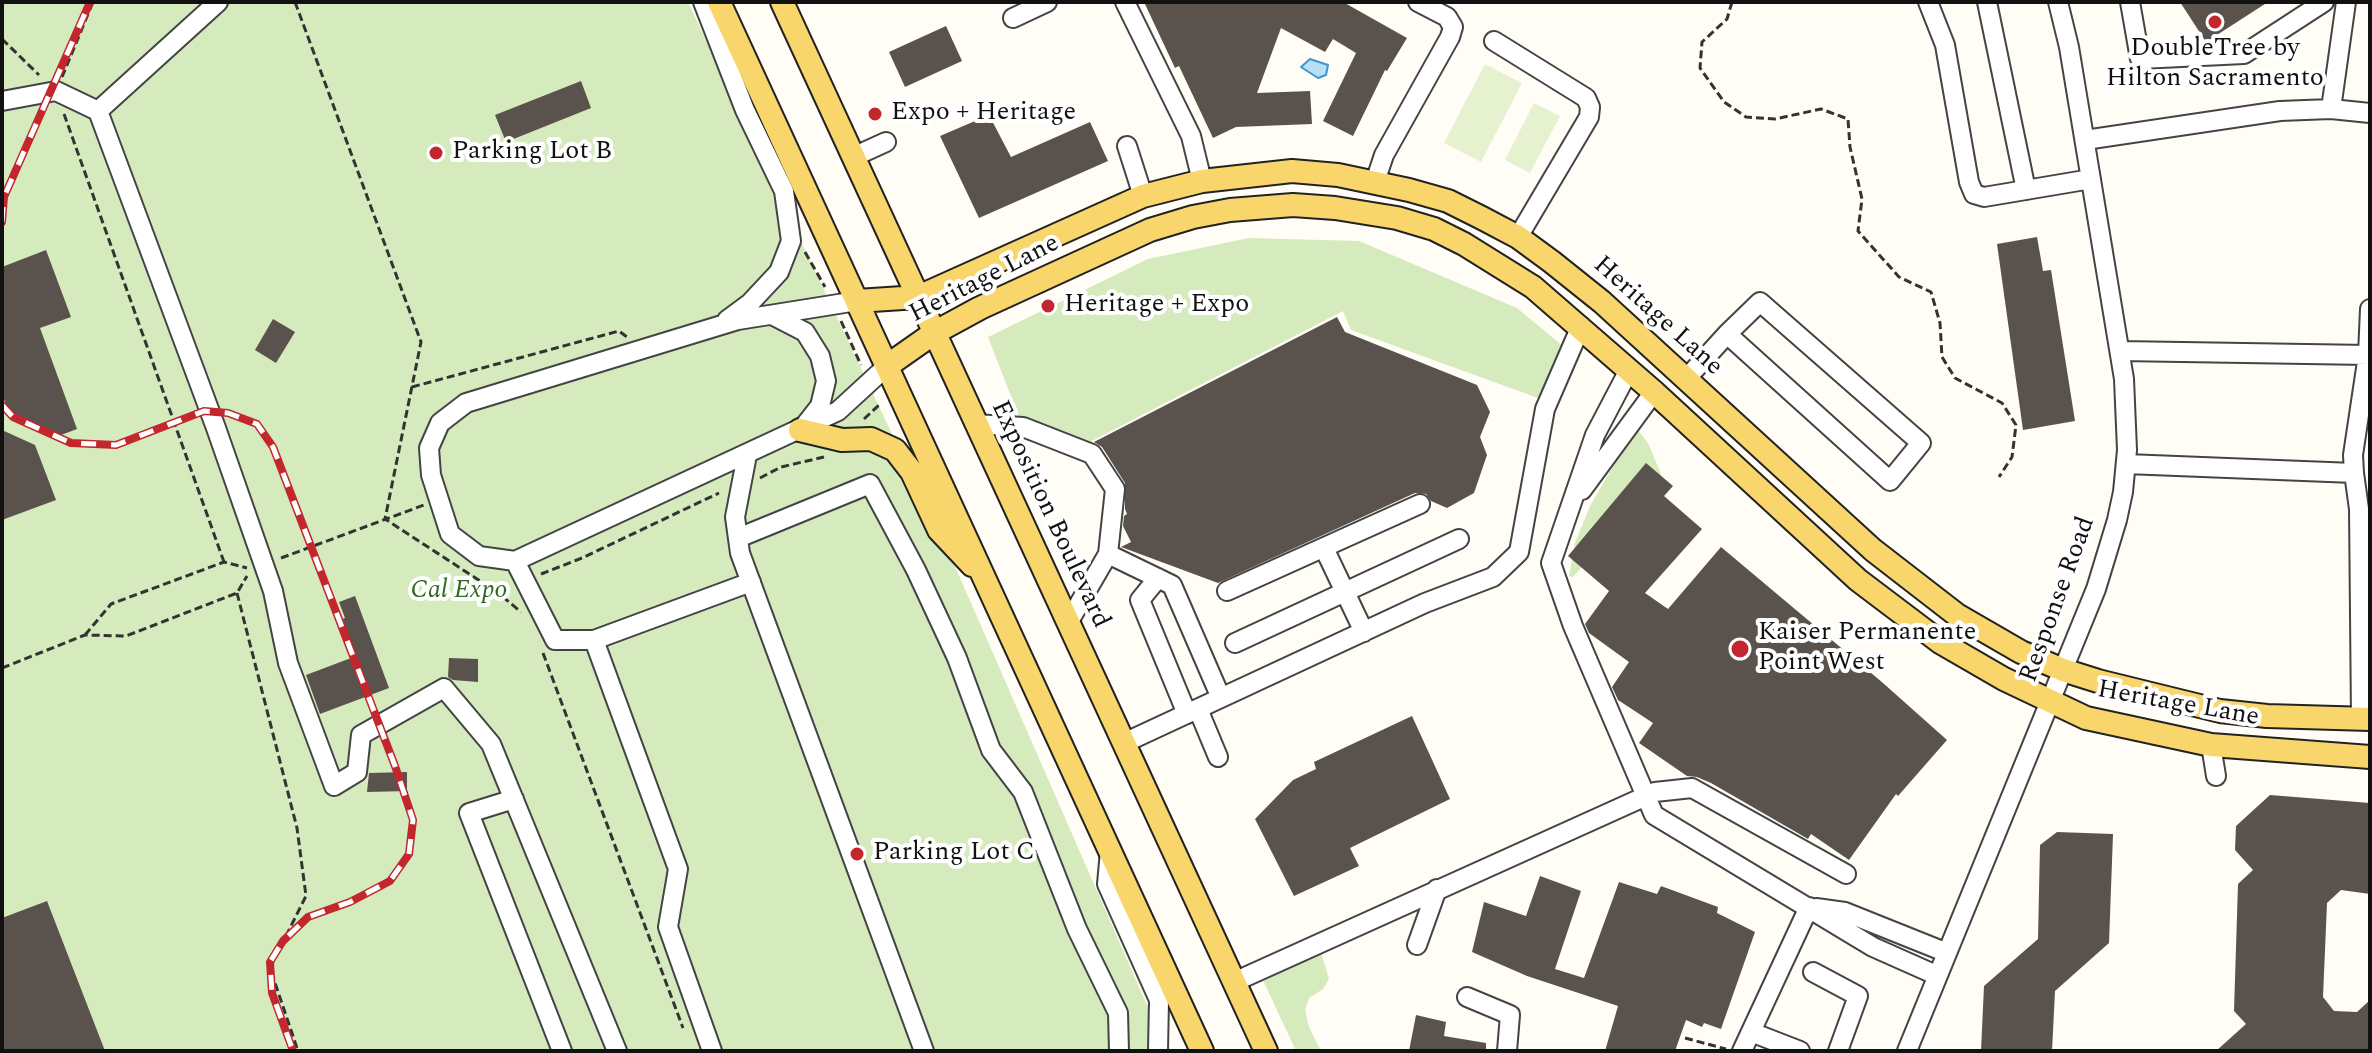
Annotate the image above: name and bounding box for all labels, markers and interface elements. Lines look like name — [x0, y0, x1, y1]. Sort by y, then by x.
marker: DoubleTree by Hilton Sacramento — [2206, 13, 2224, 31]
place label: DoubleTree by Hilton Sacramento — [2106, 34, 2324, 96]
place label: Expo + Heritage — [891, 98, 1076, 130]
marker: Expo + Heritage — [866, 105, 884, 123]
place label: Parking Lot B — [452, 137, 612, 169]
marker: Parking Lot B — [427, 144, 445, 162]
street label: Heritage Lane — [905, 229, 1065, 331]
street label: Heritage Lane — [1586, 251, 1728, 383]
place label: Heritage + Expo — [1064, 290, 1249, 322]
marker: Heritage + Expo — [1039, 297, 1057, 315]
street label: Exposition Boulevard — [983, 396, 1115, 634]
street label: Response Road — [2015, 513, 2103, 687]
park label: Cal Expo — [410, 576, 508, 608]
place label: Kaiser Permanente Point West — [1758, 618, 1976, 680]
marker: Kaiser Permanente Point West — [1729, 638, 1751, 660]
street label: Heritage Lane — [2095, 675, 2261, 735]
place label: Parking Lot C — [873, 838, 1035, 870]
marker: Parking Lot C — [848, 845, 866, 863]

